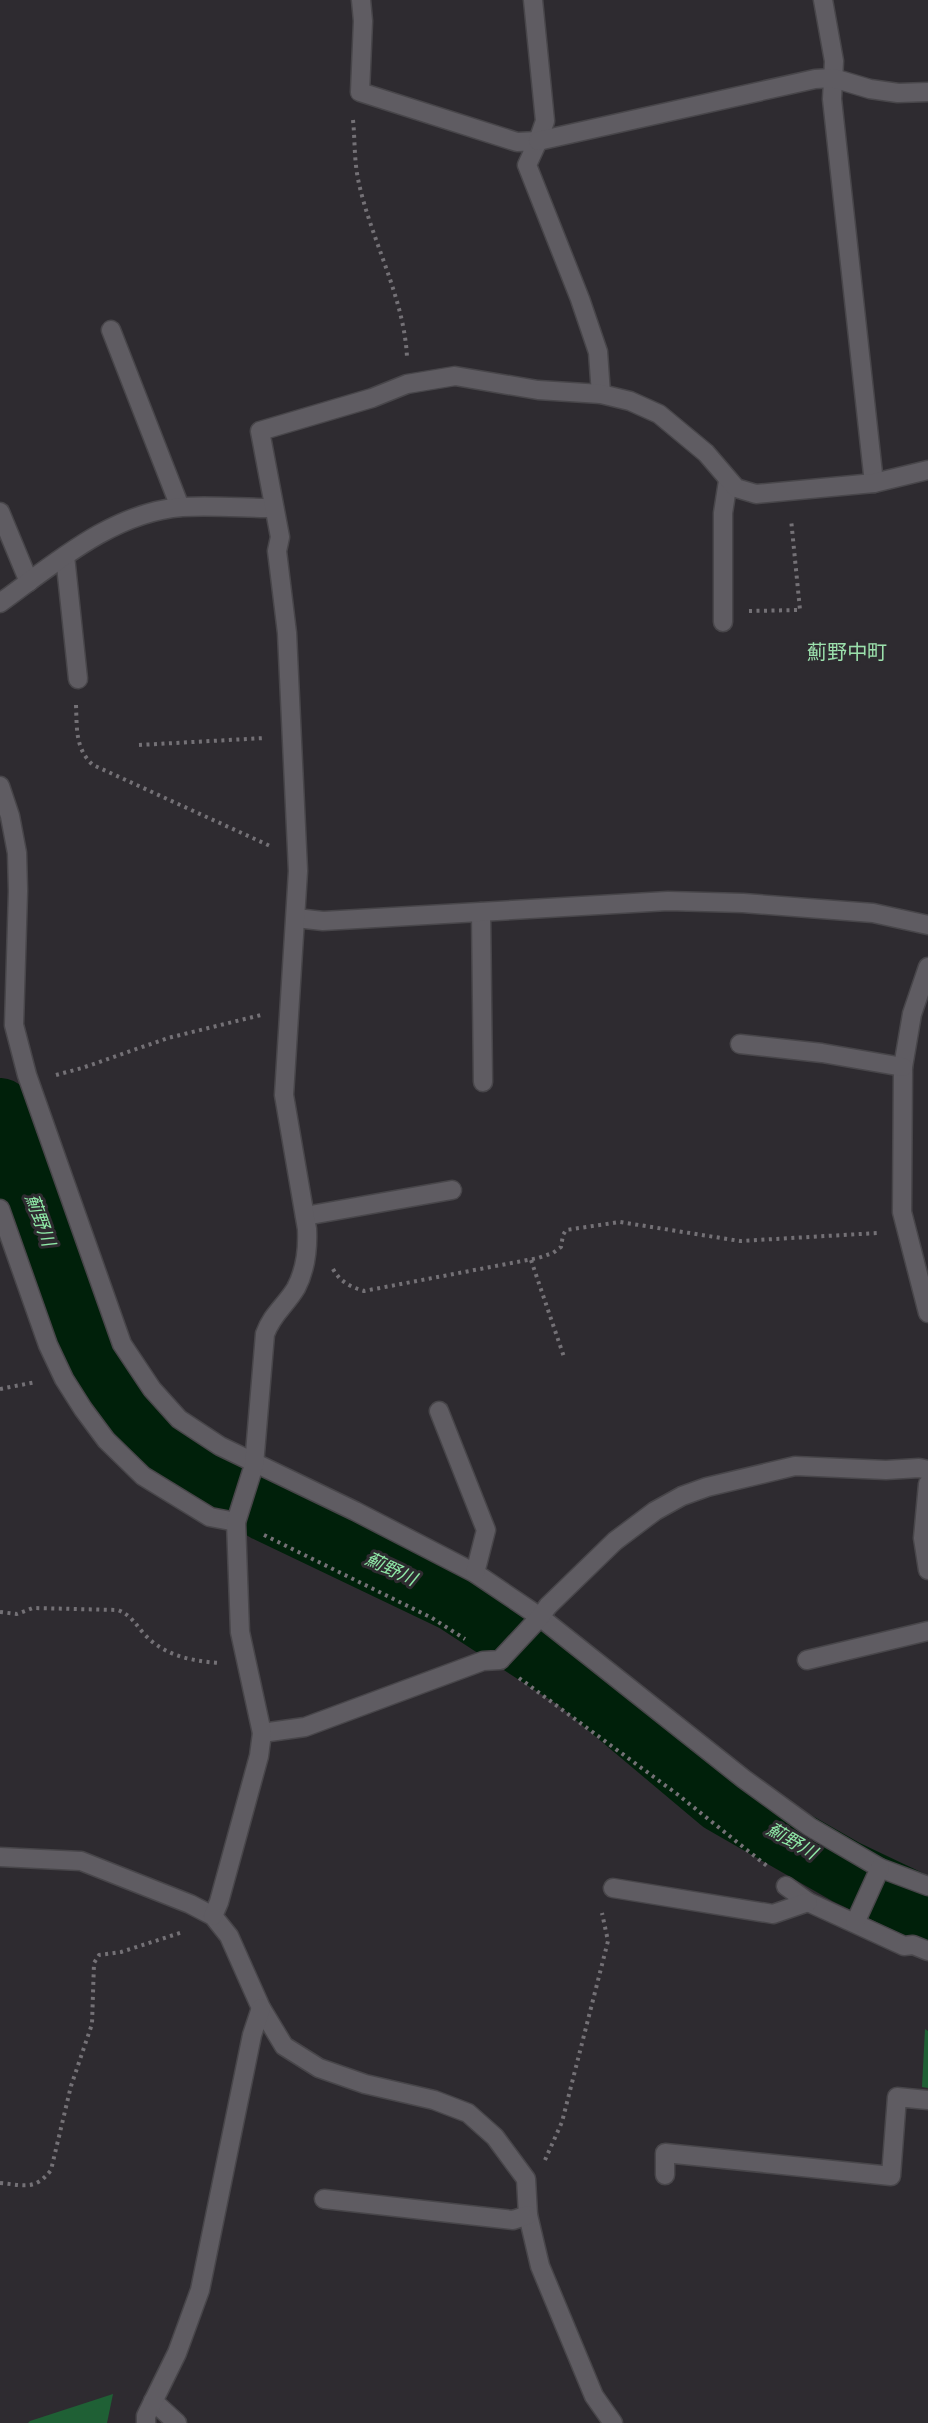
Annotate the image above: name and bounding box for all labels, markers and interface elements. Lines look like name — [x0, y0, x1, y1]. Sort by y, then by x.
district label: 薊野中町 — [807, 639, 887, 663]
water label: 薊野川 — [21, 1191, 61, 1251]
water label: 薊野川 — [362, 1547, 422, 1590]
water label: 薊野川 — [764, 1817, 823, 1864]

